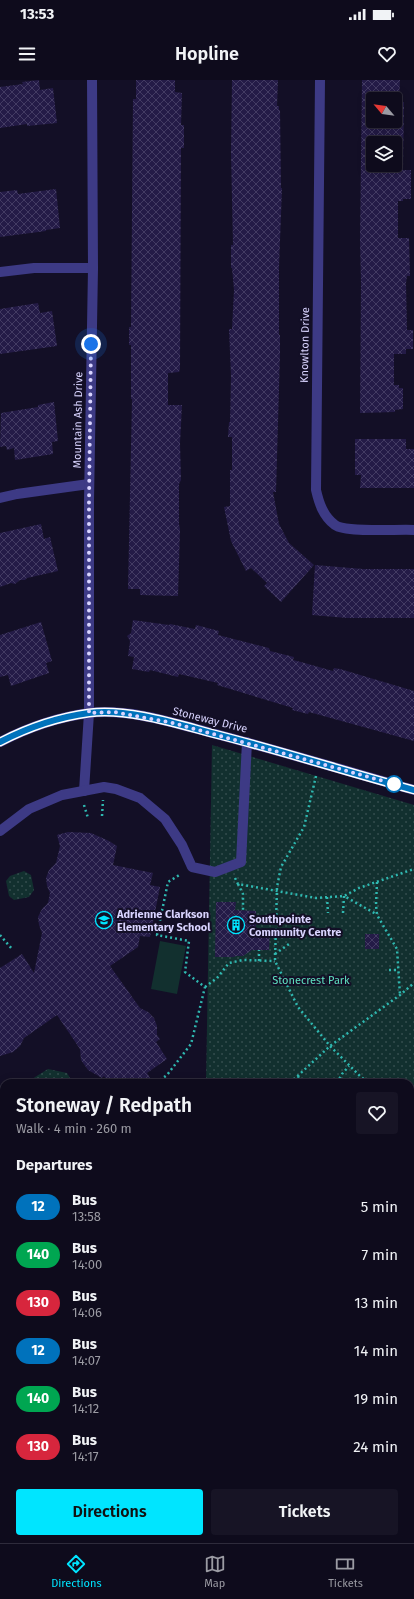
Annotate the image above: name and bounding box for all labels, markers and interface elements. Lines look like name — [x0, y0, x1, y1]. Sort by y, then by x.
text: 13:53 — [20, 5, 54, 23]
icon: menu — [16, 43, 38, 65]
text: Hopline — [175, 43, 239, 65]
icon: heart — [376, 43, 398, 65]
north arrow — [366, 92, 402, 128]
map controls — [366, 92, 402, 172]
button: layers — [366, 136, 402, 172]
street label: Knowlton Drive — [298, 307, 312, 383]
your location — [81, 334, 101, 354]
street label: Mountain Ash Drive — [71, 372, 85, 468]
street label: Stoneway Drive — [171, 704, 249, 736]
unlabelled marker — [385, 775, 403, 793]
place label: Adrienne Clarkson Elementary School — [116, 908, 211, 934]
school or university icon: Adrienne Clarkson Elementary School — [94, 910, 114, 930]
place label: Southpointe Community Centre — [249, 913, 341, 939]
building icon: Southpointe Community Centre — [226, 915, 246, 935]
park label: Stonecrest Park — [272, 974, 350, 987]
button: heart — [356, 1092, 398, 1134]
text: Stoneway / Redpath — [16, 1094, 192, 1117]
text: Walk · 4 min · 260 m — [16, 1121, 132, 1136]
text: Departures — [16, 1156, 93, 1174]
text: Bus — [72, 1191, 97, 1209]
text: 12 — [31, 1198, 45, 1215]
text: 5 min — [361, 1198, 398, 1216]
text: 13:58 — [72, 1209, 101, 1224]
text: Bus — [72, 1239, 97, 1257]
text: 140 — [27, 1246, 49, 1263]
text: 7 min — [361, 1246, 398, 1264]
text: 14:00 — [72, 1257, 102, 1272]
text: Bus — [72, 1287, 97, 1305]
text: 130 — [27, 1294, 49, 1311]
text: 13 min — [354, 1294, 398, 1312]
text: 14:06 — [72, 1305, 102, 1320]
text: Bus — [72, 1335, 97, 1353]
text: 12 — [31, 1342, 45, 1359]
text: 14 min — [354, 1342, 398, 1360]
text: 14:07 — [72, 1353, 100, 1368]
text: Bus — [72, 1383, 97, 1401]
text: 140 — [27, 1390, 49, 1407]
text: 19 min — [354, 1390, 398, 1408]
text: 14:12 — [72, 1401, 99, 1416]
text: Bus — [72, 1431, 97, 1449]
text: 130 — [27, 1438, 49, 1455]
text: 24 min — [353, 1438, 398, 1456]
text: 14:17 — [72, 1449, 99, 1464]
button: Directions — [16, 1489, 203, 1535]
button: Tickets — [211, 1489, 398, 1535]
tab: Directions — [51, 1553, 102, 1590]
tab: Map — [204, 1553, 226, 1590]
tab: Tickets — [328, 1553, 363, 1590]

